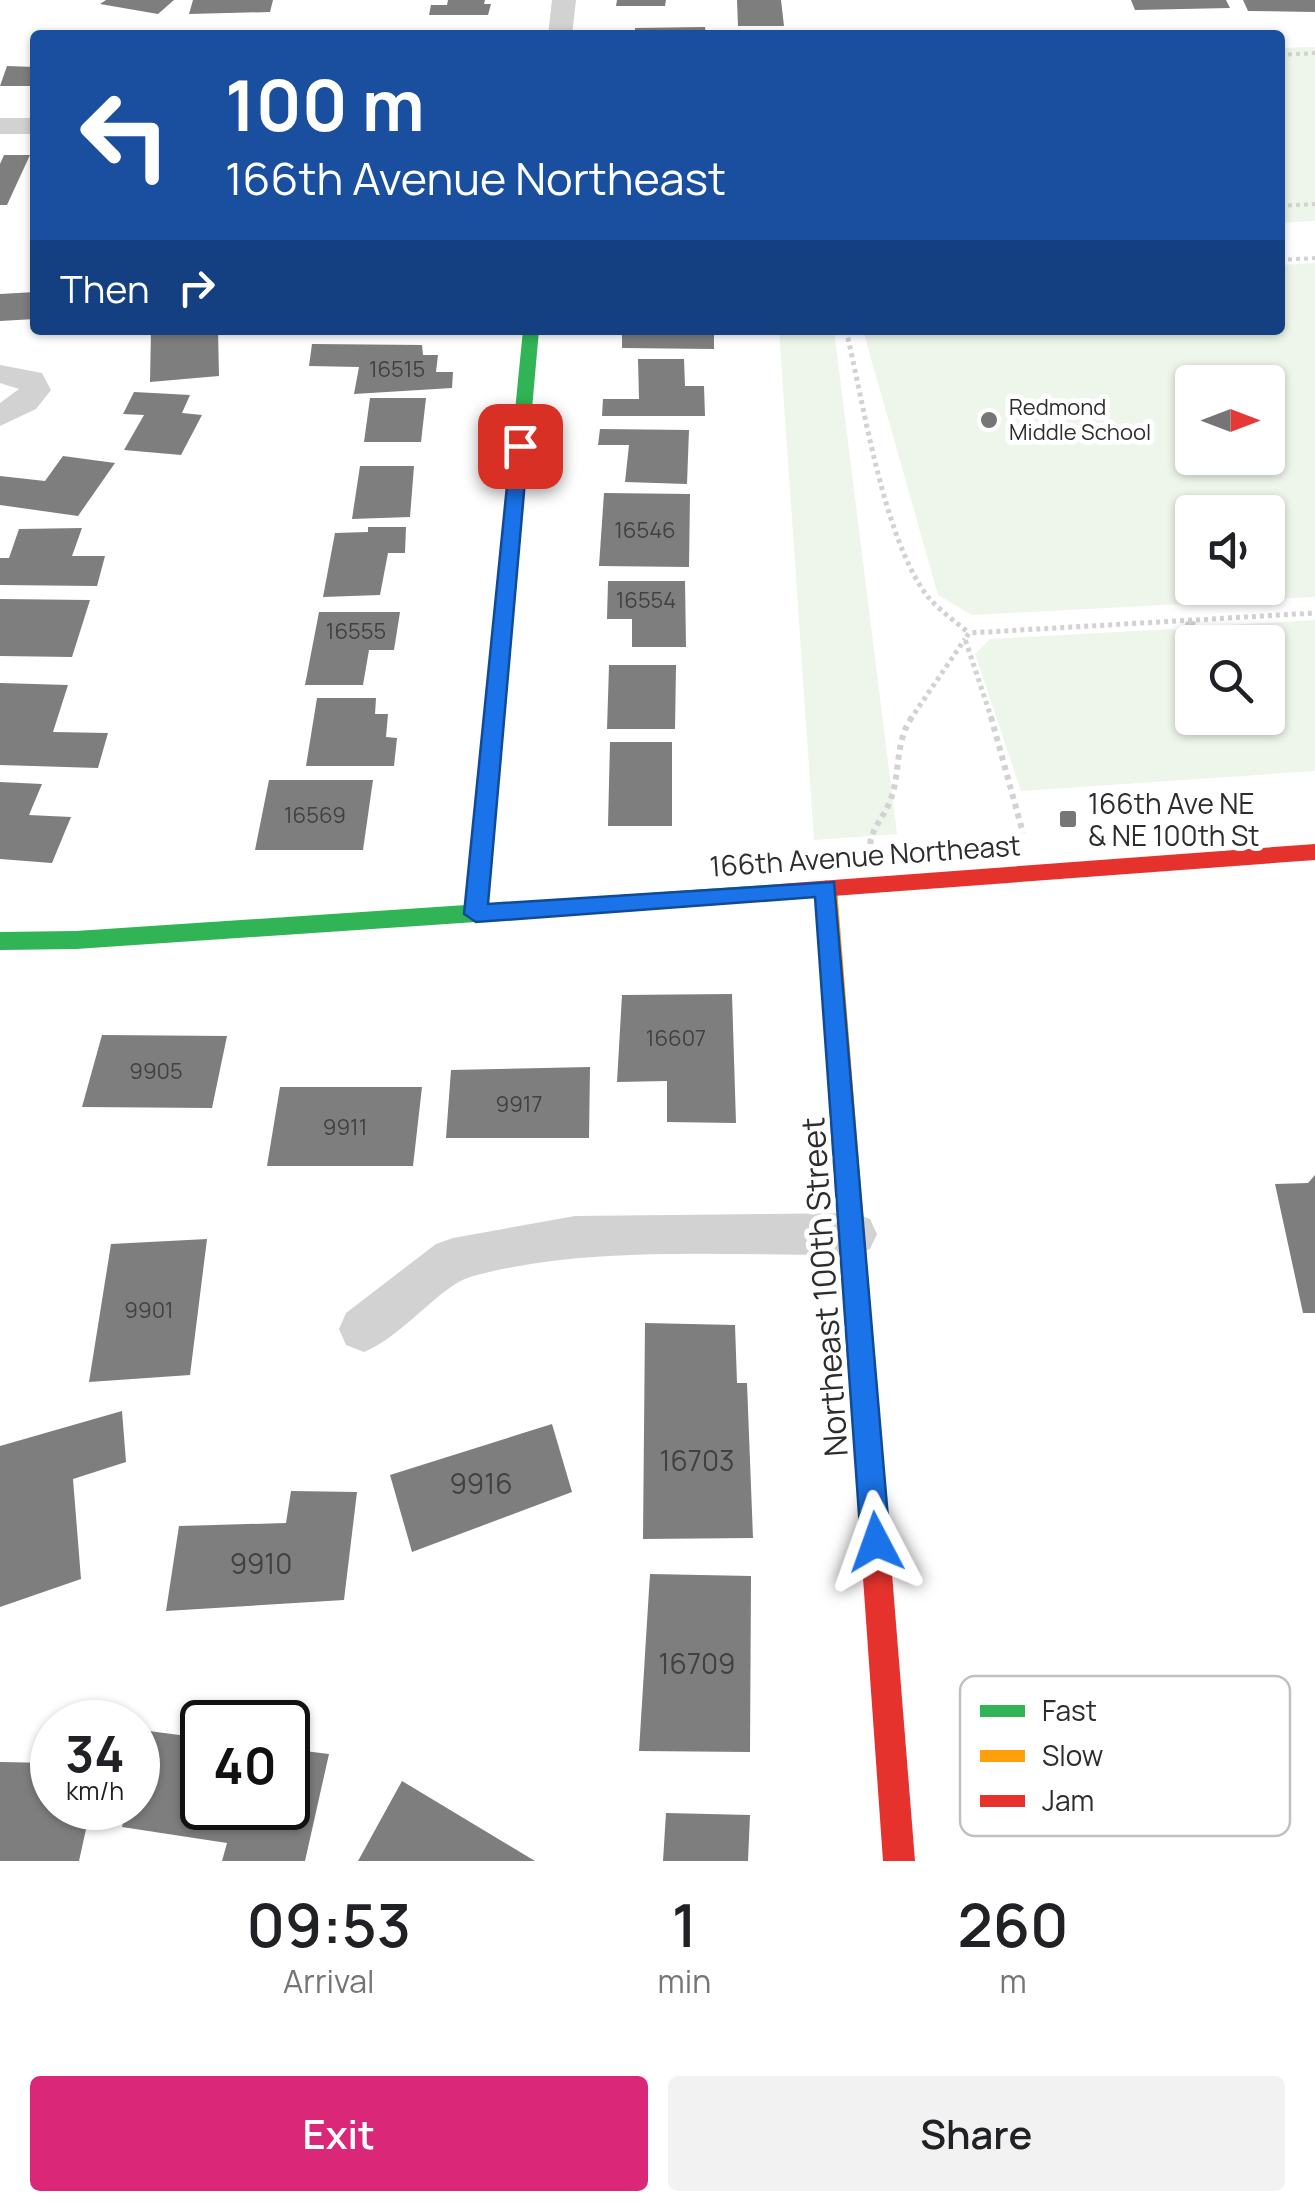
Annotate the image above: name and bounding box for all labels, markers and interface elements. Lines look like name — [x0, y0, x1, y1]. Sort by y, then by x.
text: 100 m — [225, 56, 425, 152]
icon: left — [60, 70, 190, 200]
text: 166th Avenue Northeast — [225, 147, 726, 209]
icon: right — [169, 260, 224, 315]
text: Then — [60, 262, 149, 314]
house number: 16515 — [369, 354, 425, 384]
north arrow — [1175, 365, 1285, 475]
map controls — [1175, 365, 1285, 735]
place label: Redmond Middle School — [1009, 392, 1151, 447]
pin — [478, 404, 563, 489]
marker: Redmond Middle School — [978, 409, 1000, 431]
icon: arrive — [493, 419, 548, 474]
button: sound — [1175, 495, 1285, 605]
house number: 16546 — [614, 515, 676, 545]
house number: 16554 — [616, 585, 676, 615]
house number: 16555 — [326, 616, 386, 646]
button: search — [1175, 625, 1285, 735]
place label: 166th Ave NE & NE 100th St — [1088, 784, 1260, 854]
house number: 16569 — [284, 800, 346, 830]
marker: 166th Ave NE & NE 100th St — [1057, 808, 1079, 830]
street label: 166th Avenue Northeast — [708, 825, 1022, 885]
house number: 16607 — [646, 1023, 706, 1053]
house number: 9905 — [129, 1056, 183, 1086]
house number: 9917 — [496, 1089, 542, 1119]
house number: 9911 — [323, 1112, 367, 1142]
street label: Northeast 100th Street — [790, 1116, 858, 1458]
house number: 9901 — [124, 1295, 174, 1325]
house number: 16703 — [660, 1441, 734, 1479]
house number: 9916 — [449, 1464, 513, 1502]
position arrow — [824, 1490, 928, 1594]
house number: 9910 — [230, 1544, 292, 1582]
house number: 16709 — [659, 1644, 735, 1682]
legend — [960, 1676, 1290, 1836]
text: Fast — [1042, 1691, 1097, 1729]
speed limit sign: 40 — [180, 1700, 310, 1830]
text: 34 — [65, 1719, 125, 1787]
text: Slow — [1042, 1736, 1103, 1774]
text: km/h — [66, 1773, 124, 1808]
text: Jam — [1042, 1781, 1094, 1819]
text: 09:53 — [246, 1883, 411, 1965]
text: 1 — [672, 1883, 697, 1965]
text: 260 — [958, 1883, 1069, 1965]
text: Arrival — [283, 1959, 374, 2003]
text: min — [658, 1959, 711, 2003]
text: m — [1000, 1959, 1027, 2003]
button: Exit — [30, 2076, 648, 2191]
button: Share — [668, 2076, 1285, 2191]

